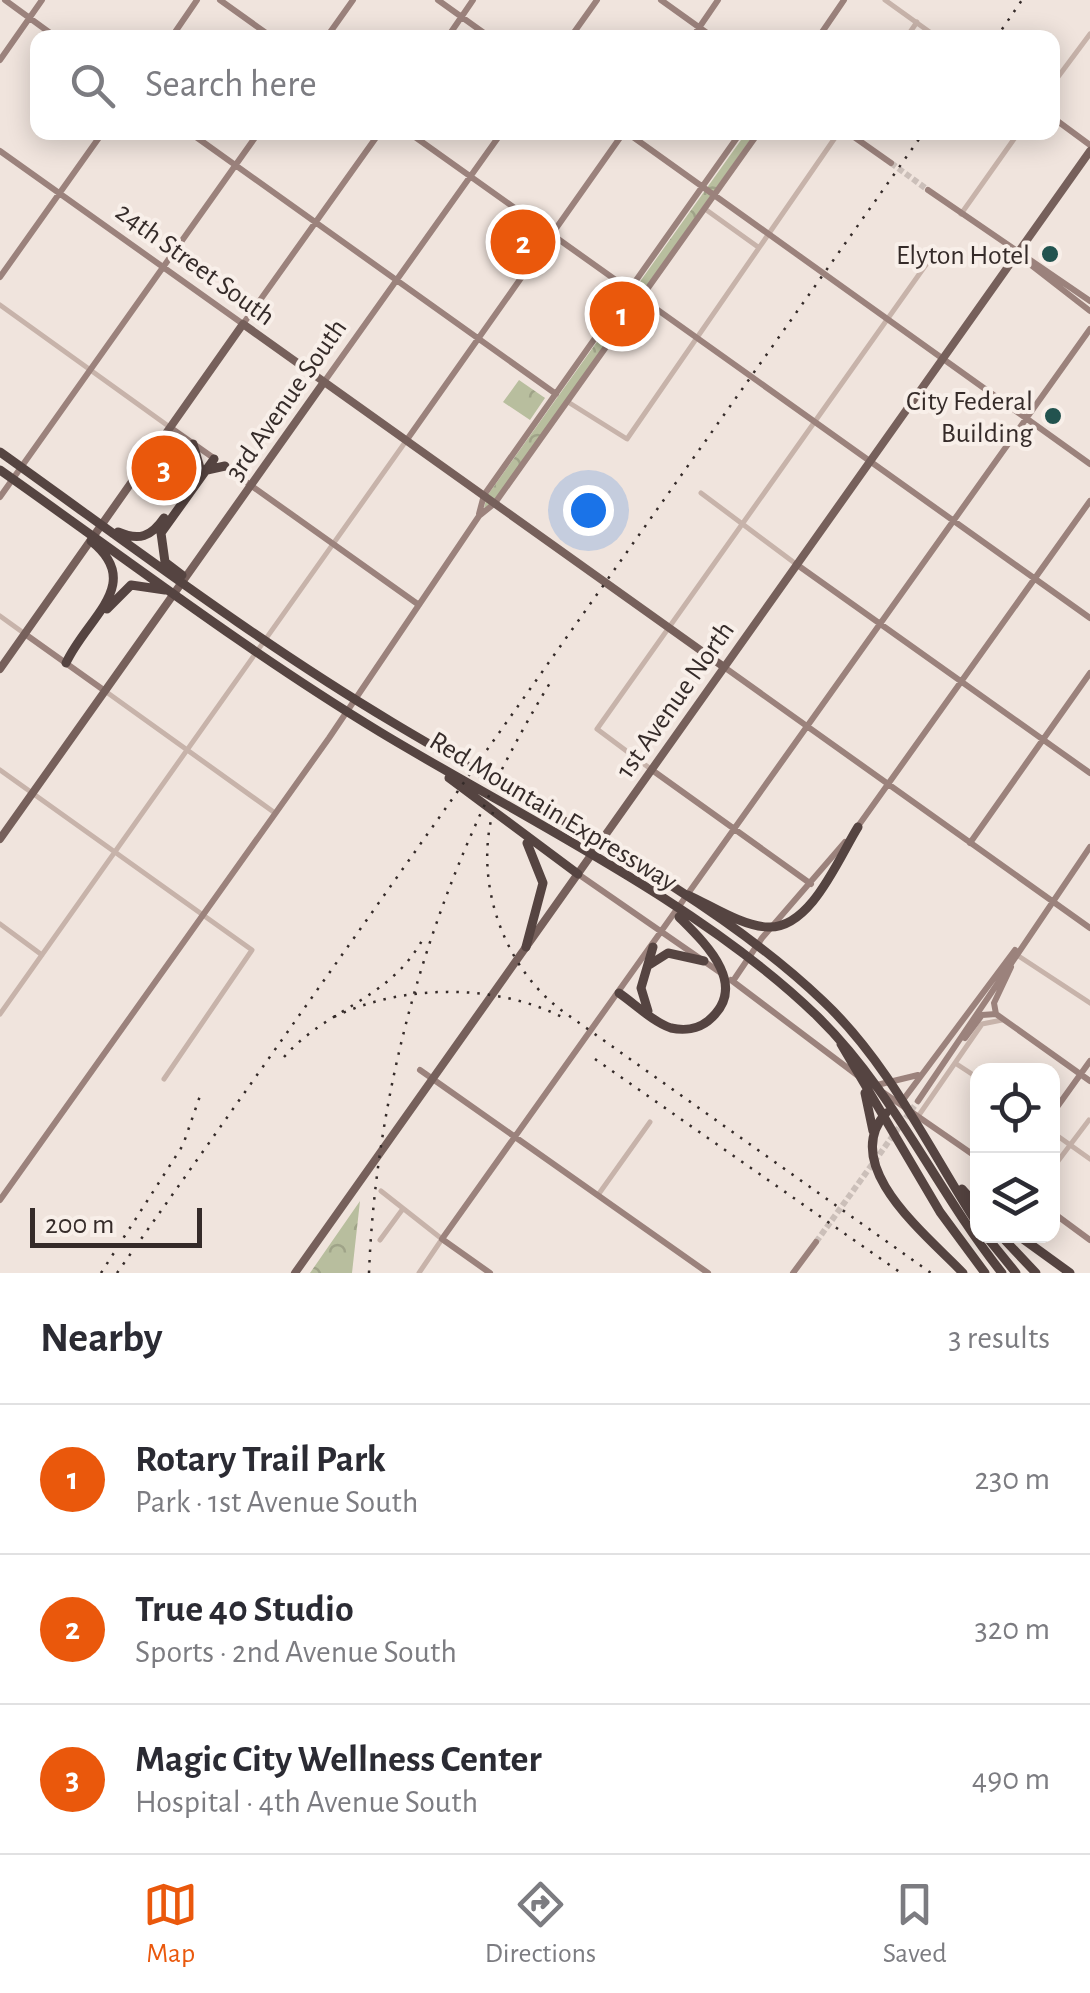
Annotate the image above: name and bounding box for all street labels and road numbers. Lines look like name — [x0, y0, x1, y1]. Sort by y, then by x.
street label: 24th Street South — [110, 198, 280, 331]
street label: 3rd Avenue South — [221, 314, 353, 486]
street label: 1st Avenue North — [611, 617, 740, 784]
street label: Red Mountain Expressway — [424, 727, 682, 897]

